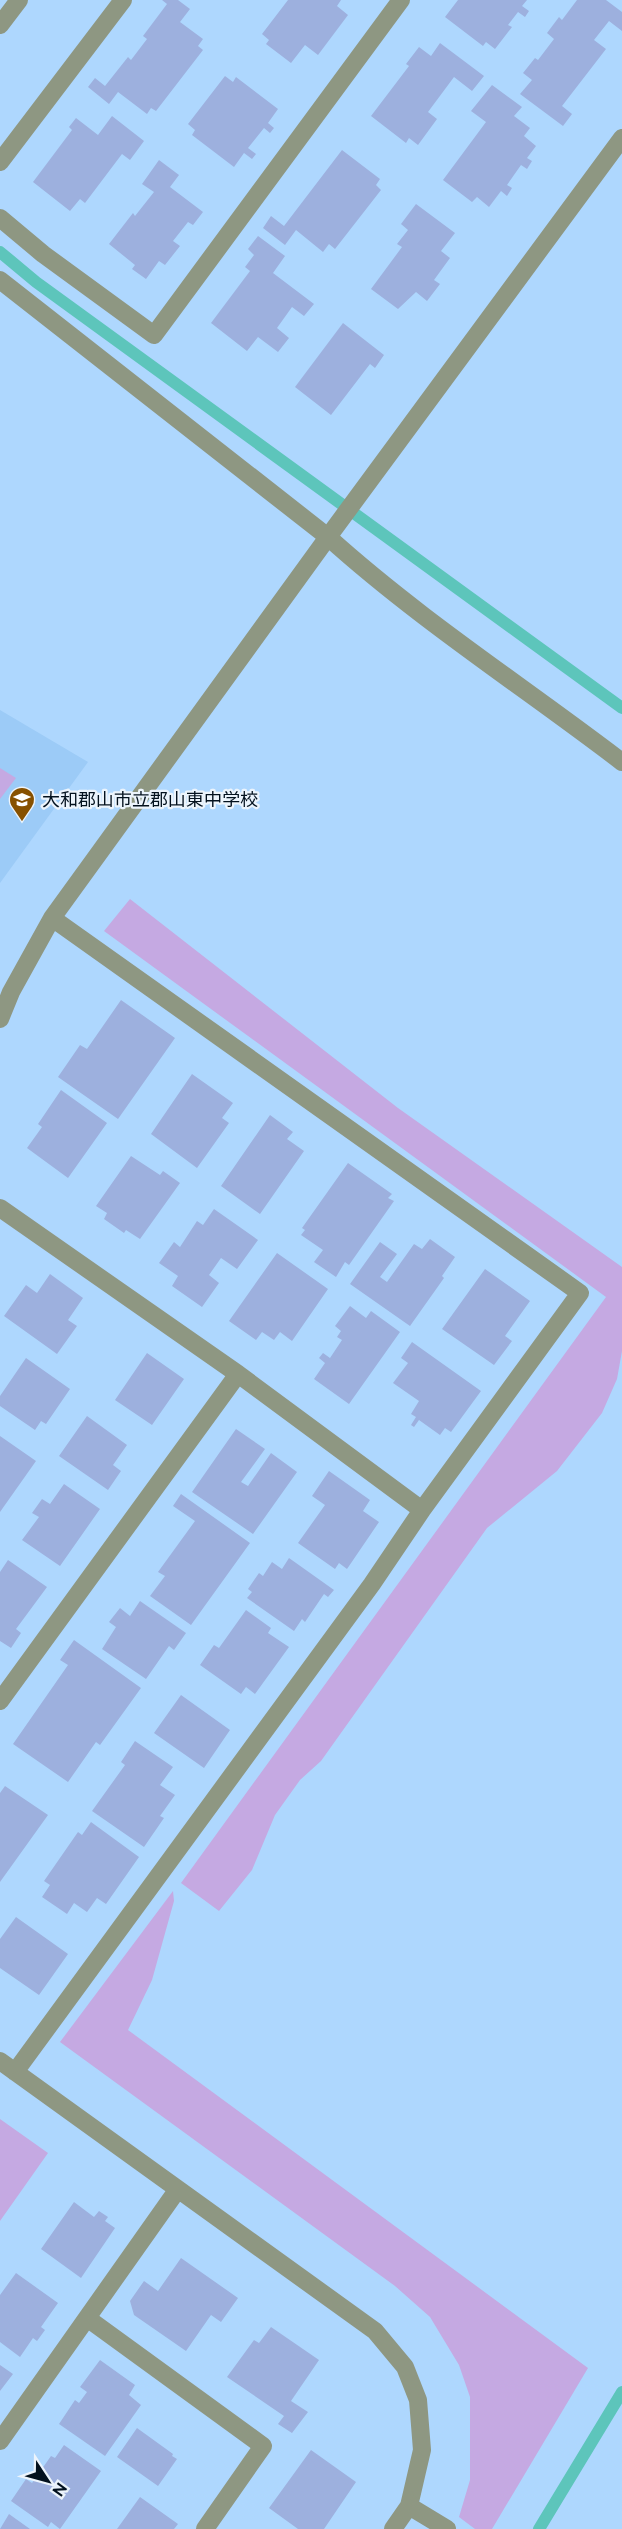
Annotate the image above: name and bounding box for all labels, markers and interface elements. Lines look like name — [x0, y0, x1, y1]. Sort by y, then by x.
school or university icon: 大和郡山市立郡山東中学校 — [7, 785, 37, 823]
place label: 大和郡山市立郡山東中学校 — [42, 789, 258, 810]
north arrow — [18, 2451, 78, 2511]
text: N — [48, 2479, 71, 2500]

